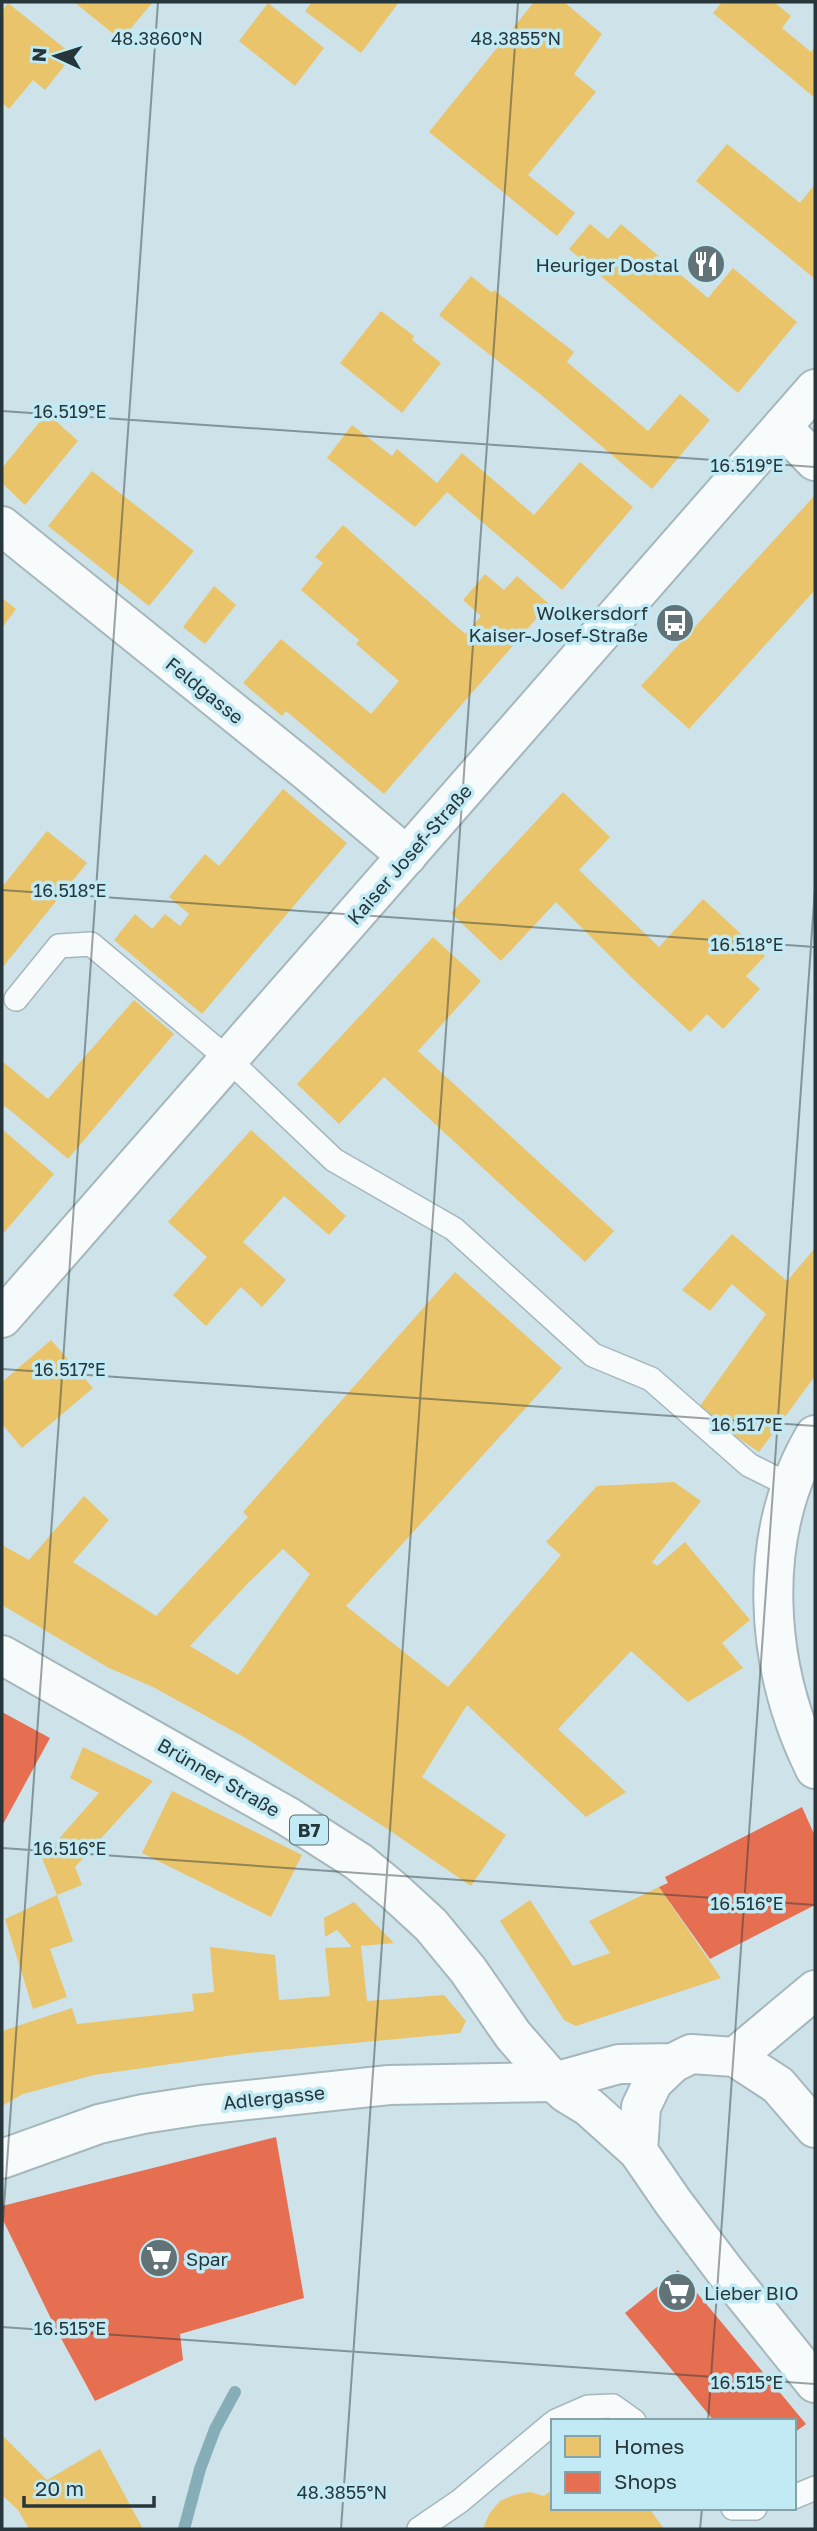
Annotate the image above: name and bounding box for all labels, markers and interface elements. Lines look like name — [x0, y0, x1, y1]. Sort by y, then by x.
north arrow — [21, 21, 91, 91]
text: 48.3860°N — [111, 27, 203, 49]
text: 48.3855°N — [471, 27, 561, 49]
text: N — [27, 47, 51, 63]
restaurant icon: Heuriger Dostal — [685, 243, 727, 285]
place label: Heuriger Dostal — [535, 253, 679, 276]
text: 16.519°E — [33, 400, 107, 422]
text: 16.519°E — [710, 454, 784, 476]
place label: Wolkersdorf Kaiser-Josef-Straße — [468, 601, 648, 646]
bus stop icon: Wolkersdorf Kaiser-Josef-Straße — [654, 602, 696, 644]
street label: Feldgasse — [162, 652, 248, 728]
street label: Kaiser Josef-Straße — [342, 779, 476, 929]
text: 16.518°E — [33, 879, 107, 901]
text: 16.518°E — [710, 933, 784, 955]
text: 16.517°E — [34, 1358, 106, 1380]
text: 16.517°E — [711, 1413, 783, 1435]
street label: Brünner Straße — [154, 1733, 284, 1821]
road number: B7 — [290, 1816, 328, 1844]
text: 16.516°E — [33, 1837, 107, 1859]
text: 16.516°E — [710, 1892, 784, 1914]
street label: Adlergasse — [222, 2080, 326, 2114]
supermarket icon: Spar — [138, 2237, 180, 2279]
place label: Spar — [186, 2247, 229, 2270]
supermarket icon: Lieber BIO — [656, 2271, 698, 2313]
place label: Lieber BIO — [704, 2281, 799, 2304]
text: 16.515°E — [34, 2317, 106, 2339]
text: 16.515°E — [711, 2371, 783, 2393]
legend — [551, 2419, 796, 2510]
text: Homes — [614, 2433, 684, 2459]
scale bar — [24, 2464, 154, 2508]
text: Shops — [614, 2468, 677, 2494]
text: 20 m — [35, 2475, 84, 2501]
text: 48.3855°N — [297, 2481, 387, 2503]

